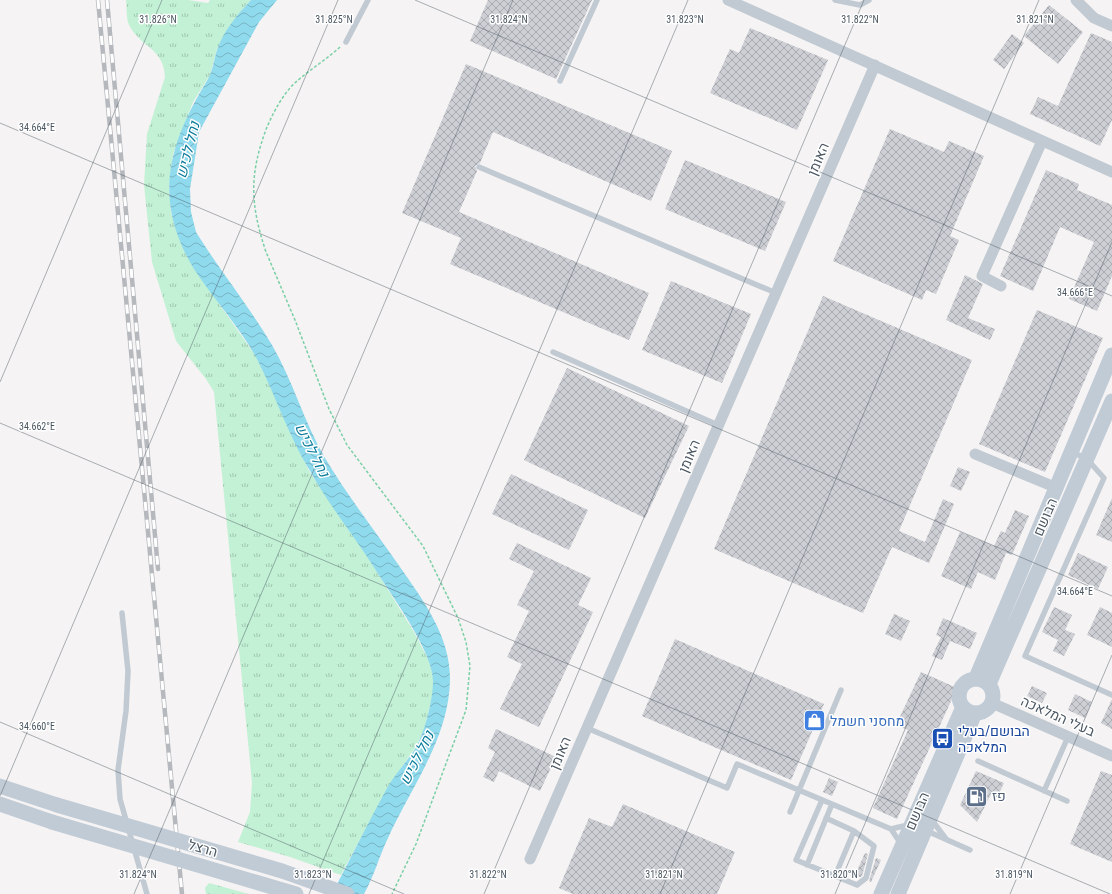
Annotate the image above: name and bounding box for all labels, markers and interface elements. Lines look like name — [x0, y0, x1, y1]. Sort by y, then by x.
text: 31.826°N — [139, 14, 177, 25]
text: 31.825°N — [315, 14, 353, 25]
text: 31.824°N — [490, 14, 528, 25]
text: 31.823°N — [666, 14, 704, 25]
text: 31.822°N — [841, 14, 879, 25]
text: 31.821°N — [1016, 14, 1054, 25]
water label: נחל לכיש — [172, 118, 204, 180]
text: 34.664°E — [19, 122, 55, 133]
street label: האומן — [804, 140, 832, 178]
text: 34.666°E — [1057, 287, 1093, 298]
water label: נחל לכיש — [291, 420, 334, 481]
text: 34.662°E — [19, 421, 55, 432]
street label: האומן — [675, 437, 703, 475]
street label: הבושם — [1030, 496, 1060, 538]
text: 34.664°E — [1057, 586, 1093, 597]
street label: בעלי המלאכה — [1019, 693, 1098, 740]
shop icon: מחסני חשמל — [801, 708, 827, 734]
place label: מחסני חשמל — [830, 713, 905, 729]
text: 34.660°E — [19, 721, 55, 732]
place label: הבושם/בעלי המלאכה — [958, 723, 1030, 755]
bus stop icon: הבושם/בעלי המלאכה — [930, 726, 956, 752]
water label: נחל לכיש — [396, 727, 439, 788]
street label: האומן — [546, 734, 574, 772]
fuel station icon: פז — [964, 783, 990, 809]
place label: פז — [992, 788, 1006, 804]
street label: הבושם — [902, 790, 932, 832]
street label: הרצל — [186, 836, 220, 860]
text: 31.824°N — [119, 869, 157, 880]
text: 31.823°N — [294, 869, 332, 880]
text: 31.822°N — [469, 869, 507, 880]
text: 31.821°N — [645, 869, 683, 880]
text: 31.820°N — [820, 869, 858, 880]
text: 31.819°N — [995, 869, 1033, 880]

